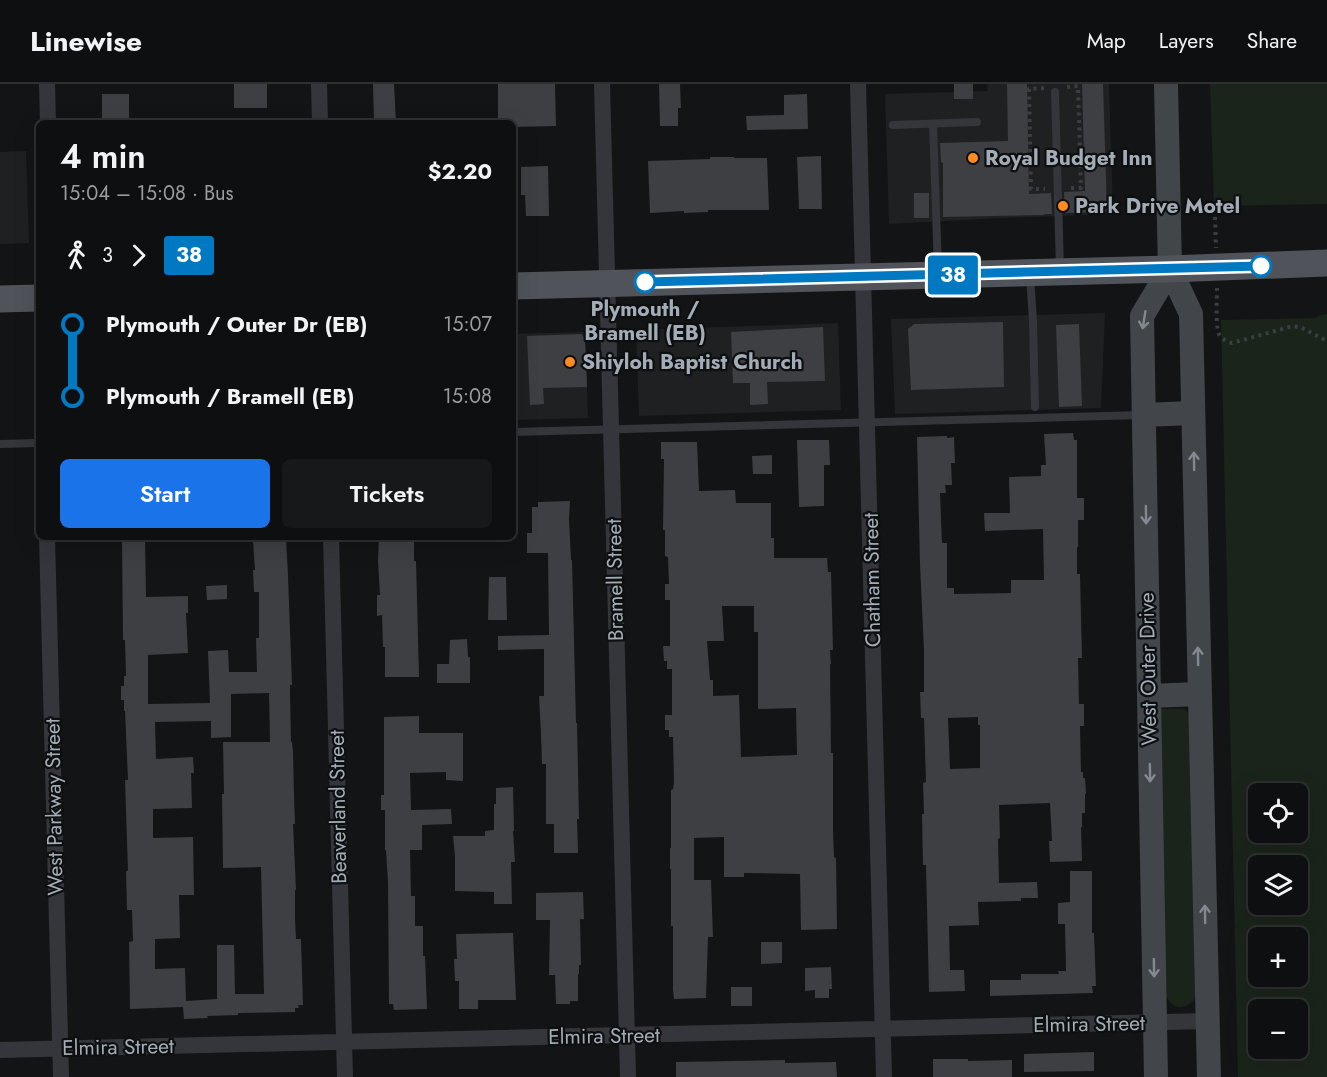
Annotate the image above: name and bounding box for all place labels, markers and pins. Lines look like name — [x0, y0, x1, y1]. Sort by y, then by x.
place label: Royal Budget Inn — [985, 143, 1153, 173]
marker: Royal Budget Inn — [966, 151, 980, 165]
place label: Park Drive Motel — [1075, 191, 1240, 221]
marker: Park Drive Motel — [1056, 199, 1070, 213]
unlabelled marker — [1250, 255, 1272, 277]
marker: Plymouth / Bramell (EB) — [634, 271, 656, 293]
place label: Plymouth / Bramell (EB) — [584, 294, 706, 348]
place label: Shiyloh Baptist Church — [582, 347, 803, 377]
marker: Shiyloh Baptist Church — [563, 355, 577, 369]

